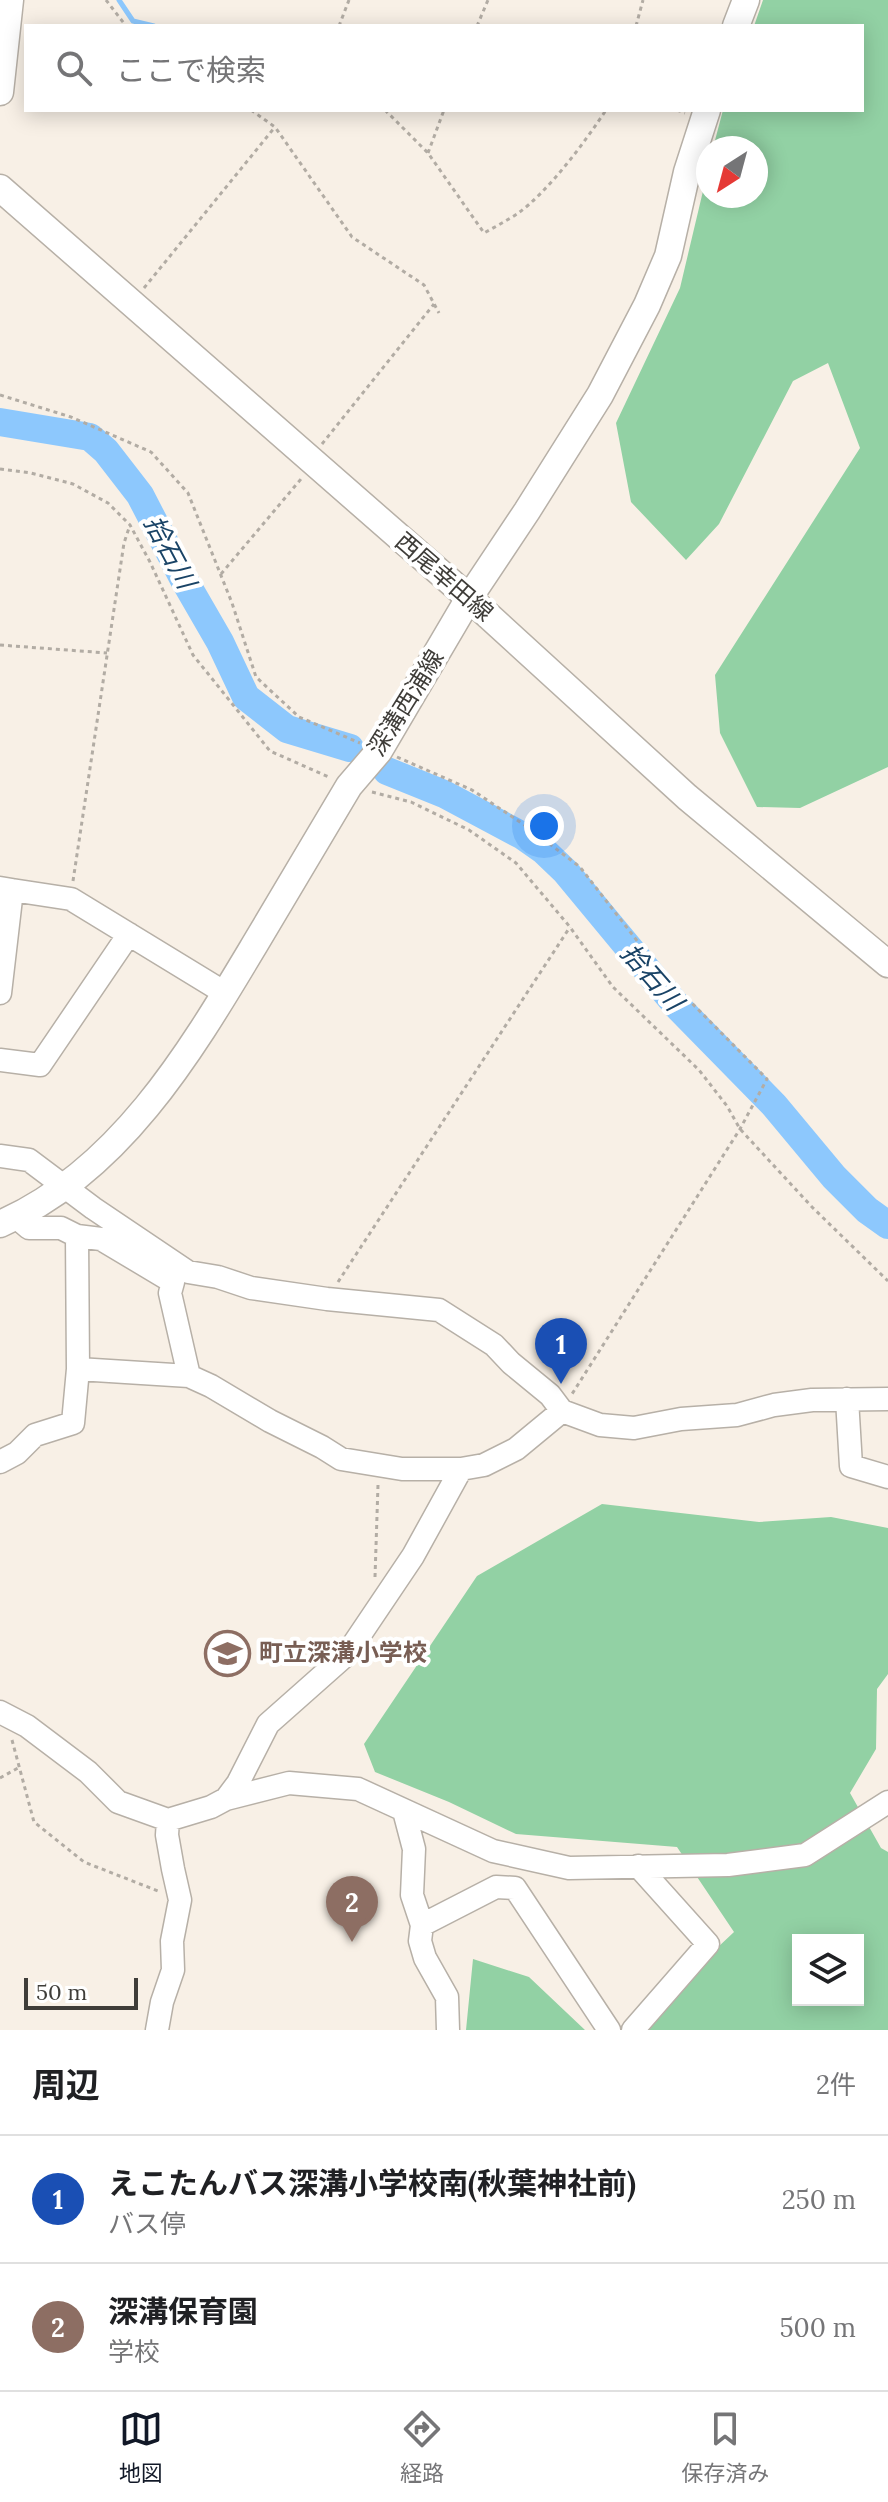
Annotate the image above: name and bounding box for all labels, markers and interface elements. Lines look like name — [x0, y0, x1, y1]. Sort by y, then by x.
search box — [24, 24, 864, 112]
icon: search — [52, 46, 96, 90]
text: ここで検索 — [116, 51, 266, 89]
north arrow — [696, 136, 768, 208]
water label: 拾石川 — [138, 510, 205, 597]
street label: 西尾幸田線 — [389, 526, 500, 628]
street label: 深溝西浦線 — [361, 644, 451, 762]
your location — [524, 806, 564, 846]
water label: 拾石川 — [614, 936, 692, 1019]
pin: 1 — [535, 1318, 587, 1384]
school or university icon: 町立深溝小学校 — [204, 1629, 252, 1677]
place label: 町立深溝小学校 — [259, 1637, 427, 1668]
pin: 2 — [326, 1876, 378, 1942]
map controls — [792, 1934, 864, 2006]
button: layers — [792, 1934, 864, 2006]
scale bar — [24, 1974, 138, 2010]
text: 50 m — [36, 1978, 87, 2006]
text: 周辺 — [32, 2063, 100, 2106]
text: 2件 — [816, 2068, 856, 2101]
text: えこたんバス深溝小学校南(秋葉神社前) — [108, 2164, 636, 2202]
text: 1 — [53, 2183, 63, 2216]
text: 250 m — [782, 2183, 856, 2216]
text: バス停 — [108, 2207, 186, 2240]
text: 深溝保育園 — [108, 2292, 258, 2330]
text: 2 — [51, 2311, 65, 2344]
text: 500 m — [779, 2311, 856, 2344]
text: 学校 — [108, 2335, 160, 2368]
tab: 地図 — [119, 2407, 163, 2487]
tab: 経路 — [400, 2407, 444, 2487]
tab: 保存済み — [681, 2407, 769, 2487]

